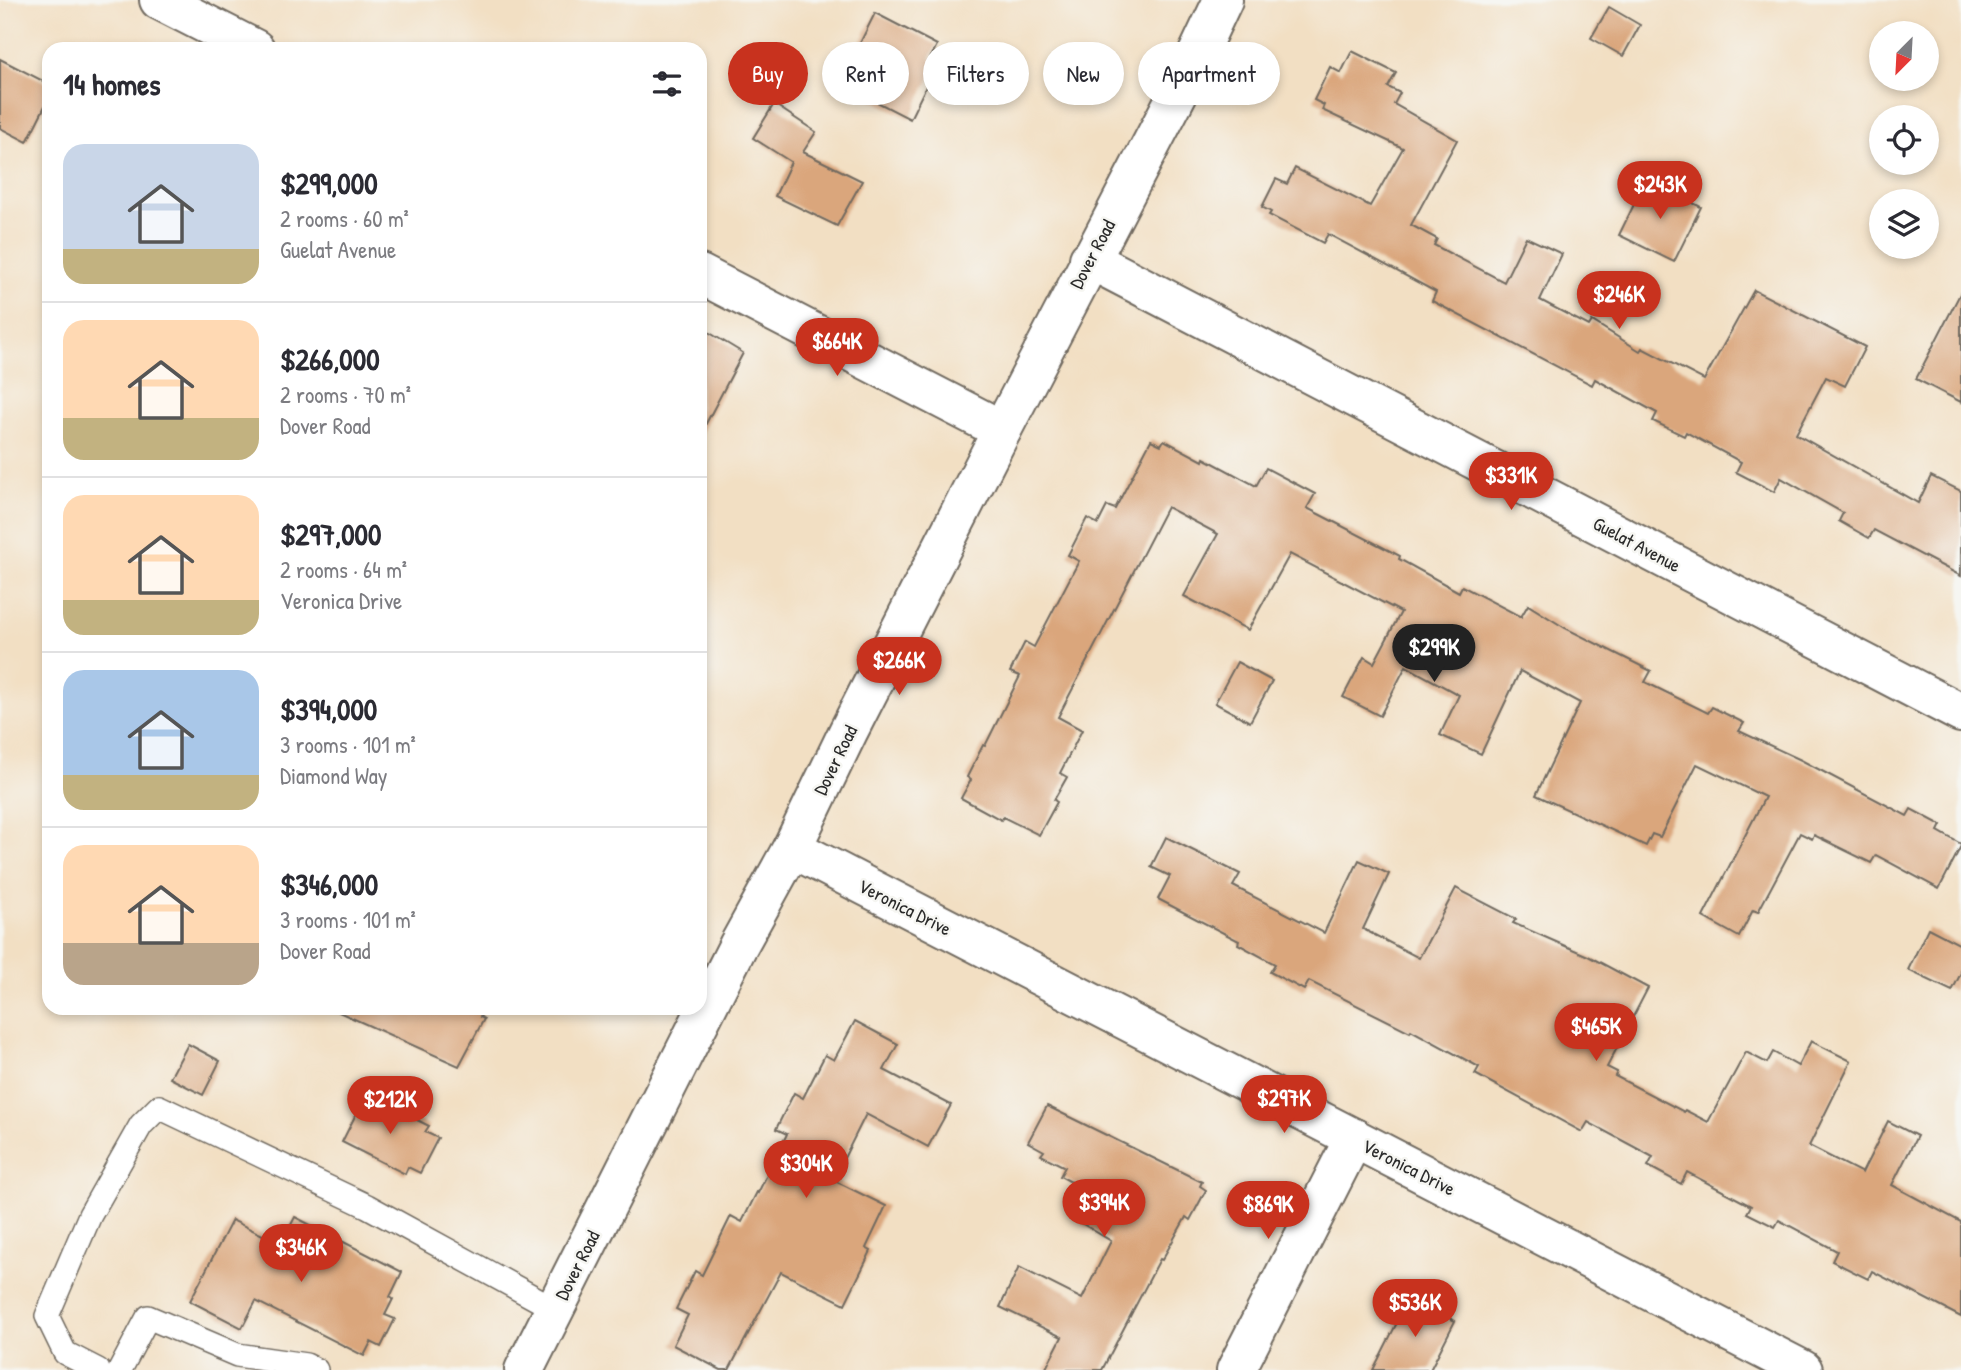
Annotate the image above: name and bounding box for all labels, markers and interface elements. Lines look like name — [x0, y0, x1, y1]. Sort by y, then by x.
north arrow — [1869, 21, 1939, 91]
map controls — [1869, 21, 1939, 259]
chip: Buy — [728, 42, 808, 105]
chip: Rent — [822, 42, 909, 105]
chip: Filters — [923, 42, 1029, 105]
chip: New — [1043, 42, 1124, 105]
chip: Apartment — [1138, 42, 1280, 105]
text: 14 homes — [63, 64, 161, 104]
icon: filters — [648, 65, 686, 103]
button: locate — [1869, 105, 1939, 175]
pin: $243K — [1611, 162, 1709, 221]
text: $299,000 — [280, 163, 378, 203]
text: $243K — [1633, 168, 1687, 199]
icon: home — [119, 172, 203, 256]
button: layers — [1869, 189, 1939, 259]
text: 2 rooms · 60 m² — [280, 203, 409, 234]
street label: Dover Road — [1063, 214, 1121, 293]
text: Guelat Avenue — [280, 234, 396, 265]
pin: $246K — [1570, 272, 1668, 331]
text: $246K — [1593, 278, 1645, 309]
pin: $664K — [788, 318, 886, 378]
text: $664K — [812, 325, 862, 356]
text: $266,000 — [280, 339, 380, 379]
icon: home — [119, 348, 203, 432]
text: 2 rooms · 70 m² — [280, 379, 411, 410]
text: Dover Road — [280, 410, 370, 441]
pin: $331K — [1462, 452, 1560, 512]
text: $331K — [1485, 459, 1537, 490]
street label: Guelat Avenue — [1589, 510, 1686, 578]
text: $297,000 — [280, 514, 382, 554]
icon: home — [119, 523, 203, 607]
text: 2 rooms · 64 m² — [280, 554, 407, 585]
text: Veronica Drive — [280, 585, 402, 616]
pin: $299K — [1385, 624, 1483, 684]
text: $299K — [1408, 631, 1460, 662]
pin: $266K — [850, 638, 948, 697]
text: $266K — [873, 644, 925, 675]
text: $394,000 — [280, 689, 377, 729]
icon: home — [119, 698, 203, 782]
street label: Dover Road — [807, 720, 863, 799]
text: 3 rooms · 101 m² — [280, 729, 416, 760]
text: Diamond Way — [280, 760, 388, 791]
text: $346,000 — [280, 864, 378, 904]
street label: Veronica Drive — [854, 872, 956, 942]
icon: home — [119, 873, 203, 957]
text: 3 rooms · 101 m² — [280, 904, 416, 935]
text: Dover Road — [280, 935, 370, 966]
pin: $465K — [1547, 1004, 1645, 1063]
text: $465K — [1570, 1010, 1622, 1041]
pin: $212K — [341, 1076, 439, 1136]
pin: $297K — [1235, 1076, 1333, 1135]
text: $297K — [1257, 1082, 1311, 1113]
text: $212K — [363, 1083, 417, 1114]
street label: Veronica Drive — [1358, 1132, 1460, 1202]
pin: $304K — [757, 1140, 855, 1200]
text: $304K — [780, 1147, 832, 1178]
pin: $394K — [1055, 1180, 1153, 1239]
pin: $869K — [1219, 1182, 1317, 1241]
text: $394K — [1078, 1186, 1130, 1217]
text: $869K — [1242, 1188, 1294, 1219]
pin: $346K — [252, 1224, 350, 1284]
street label: Dover Road — [548, 1225, 606, 1304]
text: $346K — [275, 1231, 327, 1262]
pin: $536K — [1366, 1280, 1464, 1339]
text: $536K — [1389, 1286, 1441, 1317]

